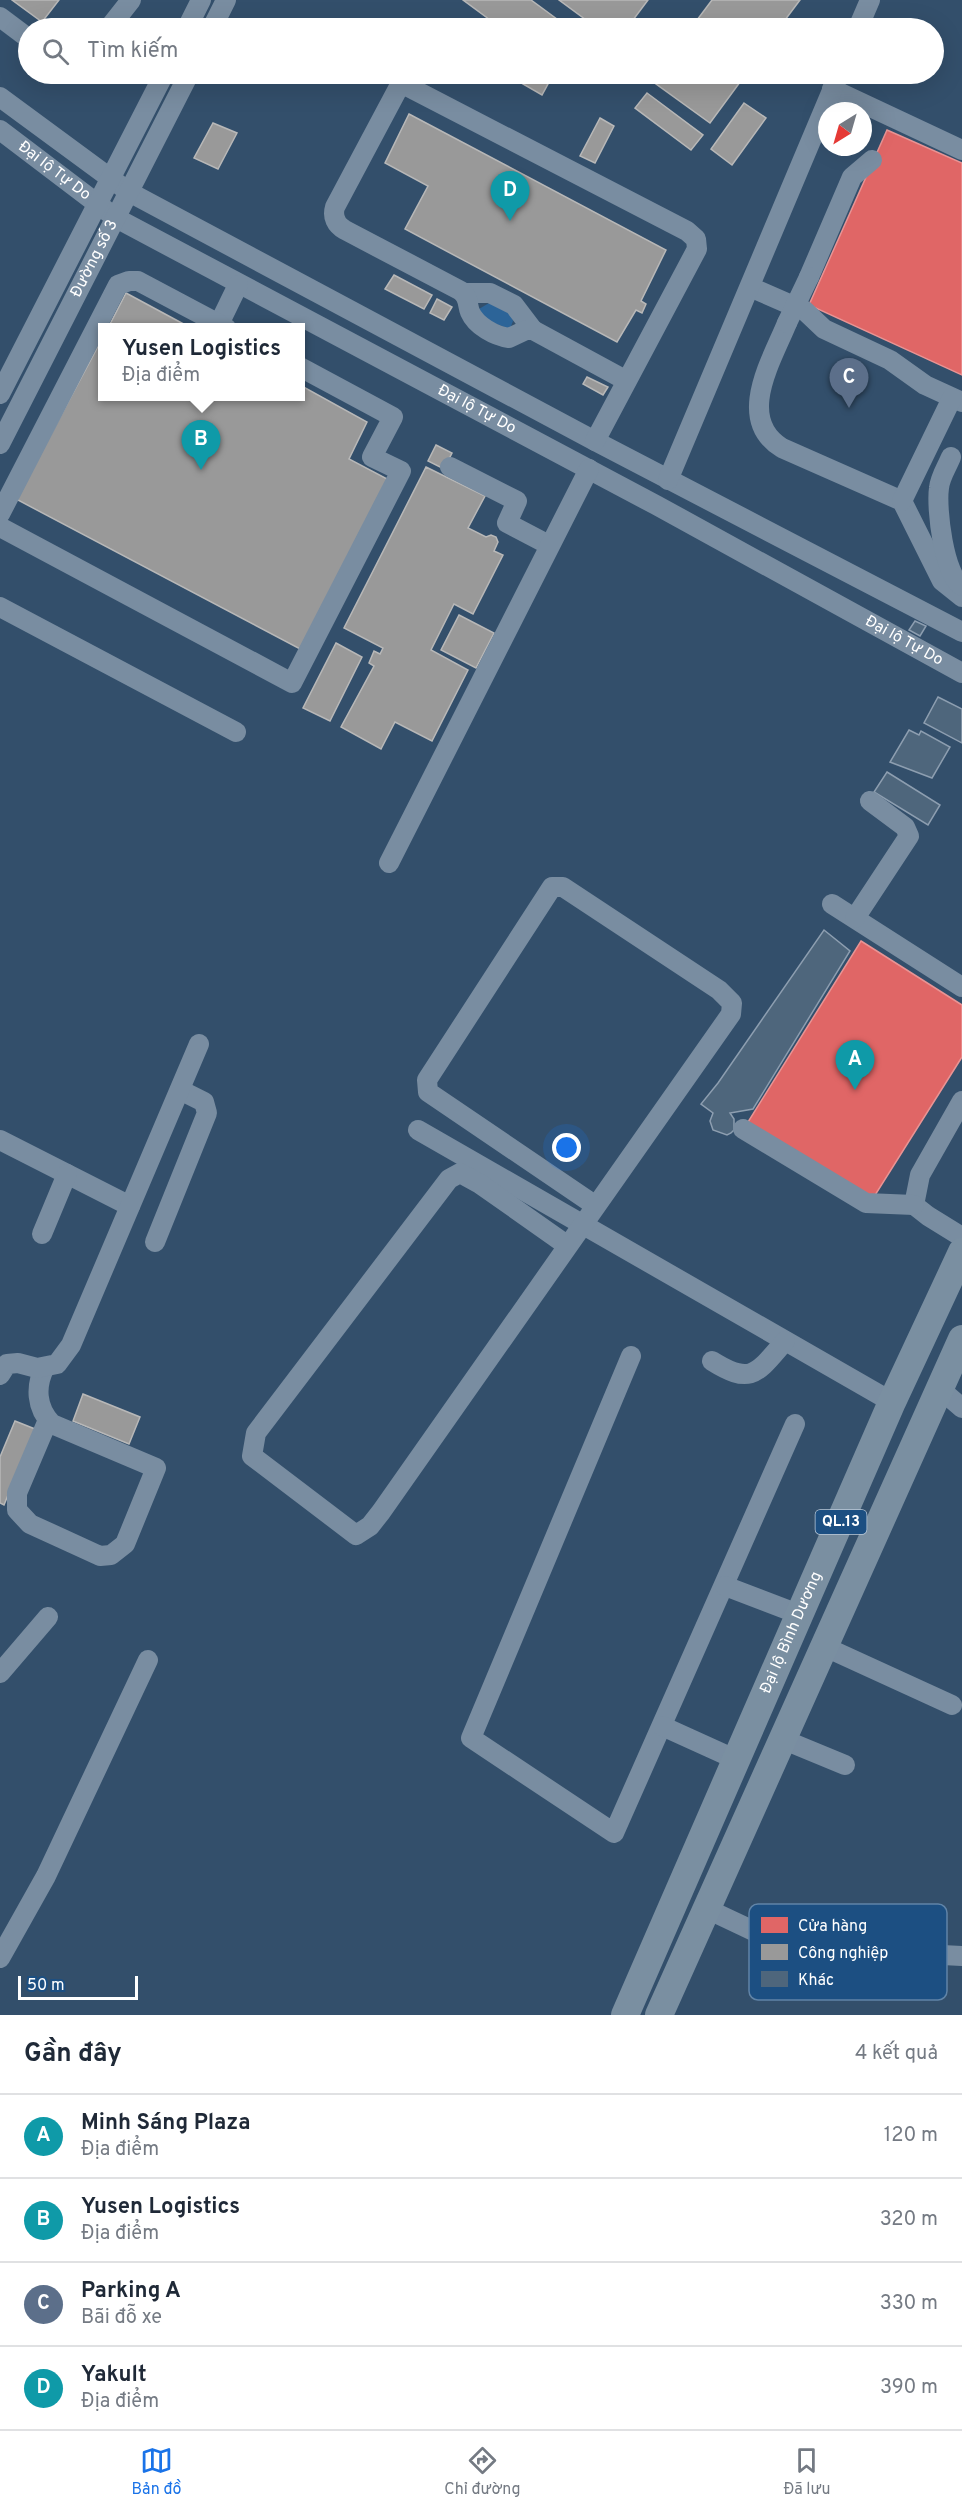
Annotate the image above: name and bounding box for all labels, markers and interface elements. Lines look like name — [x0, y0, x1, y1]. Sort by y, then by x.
search box — [18, 18, 944, 84]
icon: search — [39, 35, 72, 68]
text: Tìm kiếm — [87, 38, 178, 65]
north arrow — [818, 102, 872, 156]
street label: Đại lộ Tự Do — [14, 137, 95, 205]
pin: D — [490, 172, 530, 221]
street label: Đường số 3 — [67, 217, 123, 301]
popup — [98, 323, 305, 401]
text: Yusen Logistics — [122, 336, 281, 363]
pin: C — [830, 358, 868, 408]
text: Địa điểm — [122, 363, 200, 389]
street label: Đại lộ Tự Do — [434, 381, 519, 439]
pin: B — [182, 420, 220, 470]
street label: Đại lộ Tự Do — [861, 612, 947, 671]
pin: A — [836, 1040, 874, 1090]
your location — [552, 1133, 581, 1162]
road number: QL.13 — [816, 1510, 866, 1534]
street label: Đại lộ Bình Dương — [756, 1569, 827, 1697]
legend — [749, 1904, 947, 2000]
text: Cửa hàng — [798, 1917, 867, 1937]
text: Công nghiệp — [798, 1944, 888, 1964]
text: Khác — [798, 1971, 834, 1991]
scale bar — [18, 1973, 138, 2000]
text: 50 m — [27, 1976, 65, 1996]
text: Gần đây — [24, 2038, 122, 2071]
text: 4 kết quả — [855, 2041, 938, 2067]
text: Minh Sáng Plaza — [81, 2110, 251, 2137]
text: A — [36, 2123, 51, 2149]
text: 120 m — [884, 2123, 938, 2149]
text: Địa điểm — [81, 2137, 159, 2163]
text: Yusen Logistics — [81, 2194, 240, 2221]
text: B — [37, 2207, 50, 2233]
text: 320 m — [880, 2207, 938, 2233]
text: Địa điểm — [81, 2221, 159, 2247]
text: Parking A — [81, 2278, 181, 2305]
text: C — [37, 2291, 50, 2317]
text: 330 m — [880, 2291, 938, 2317]
text: Bãi đỗ xe — [81, 2305, 162, 2331]
text: Yakult — [81, 2362, 147, 2389]
text: D — [36, 2375, 51, 2401]
text: 390 m — [880, 2375, 938, 2401]
text: Địa điểm — [81, 2389, 159, 2415]
tab: Bản đồ — [131, 2444, 181, 2500]
tab: Chỉ đường — [444, 2444, 521, 2500]
tab: Đã lưu — [783, 2444, 831, 2500]

